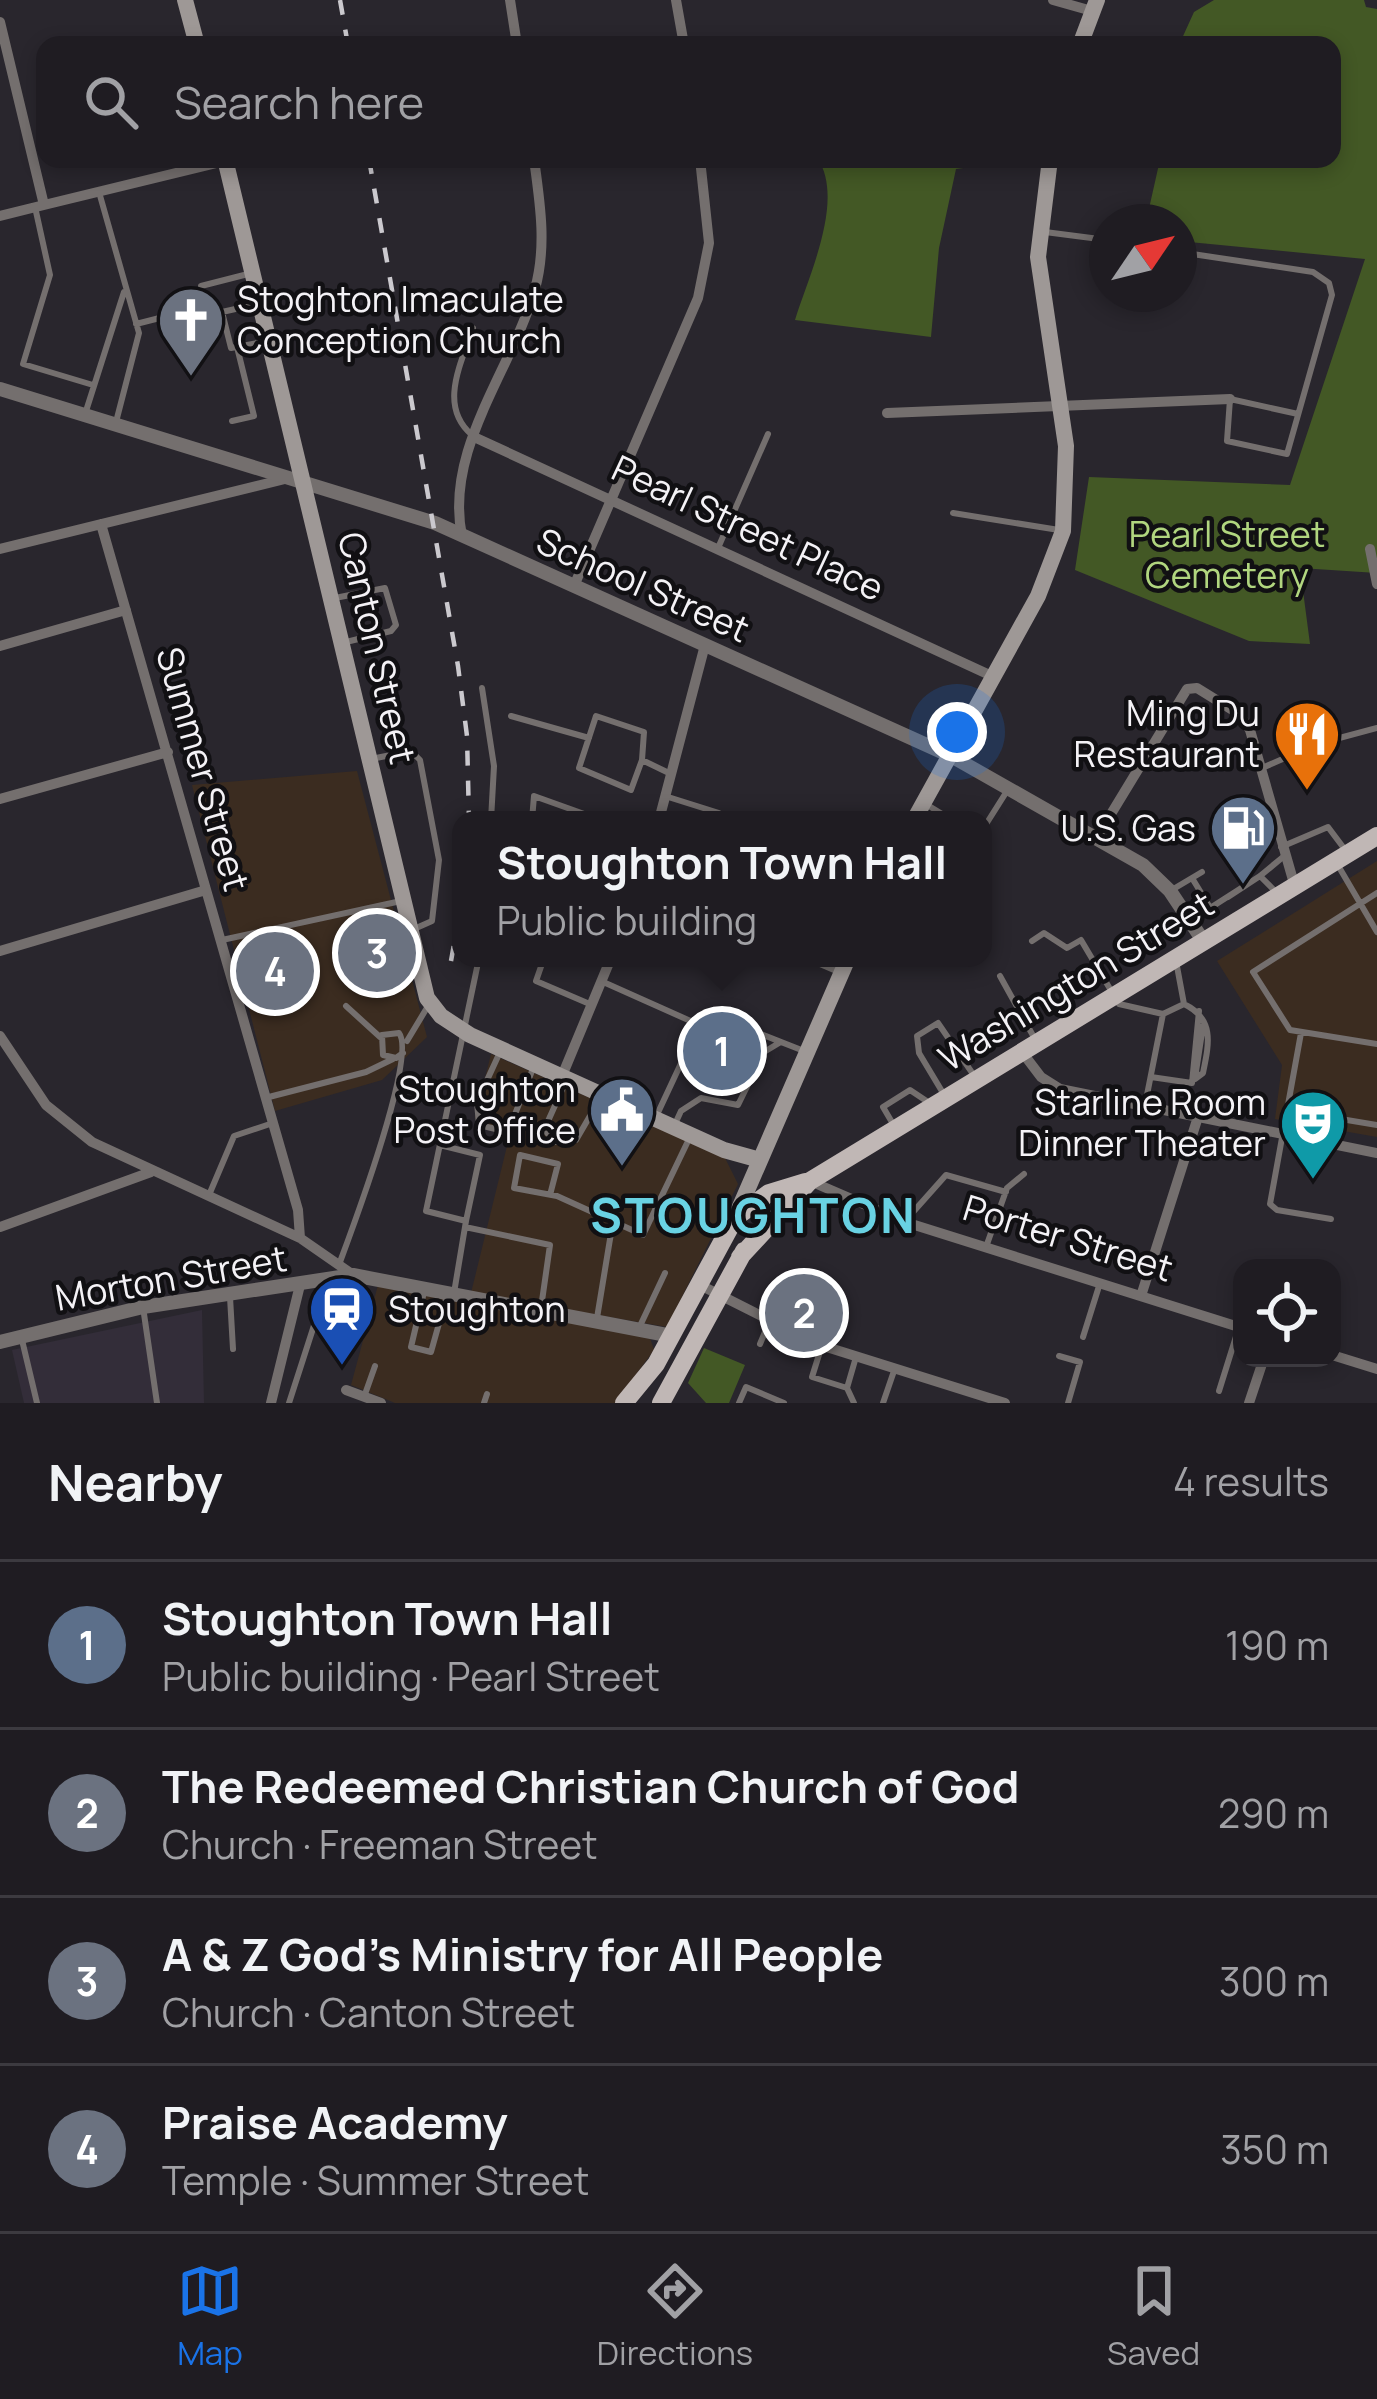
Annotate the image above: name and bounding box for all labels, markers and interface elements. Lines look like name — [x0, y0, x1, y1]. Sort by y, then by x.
search box — [36, 36, 1341, 168]
icon: search — [78, 69, 144, 135]
text: Search here — [174, 71, 424, 133]
north arrow — [1089, 204, 1197, 312]
place label: Stoghton Imaculate Conception Church — [237, 274, 564, 364]
church icon: Stoghton Imaculate Conception Church — [156, 285, 226, 379]
street label: Pearl Street Place — [604, 443, 892, 612]
park label: Pearl Street Cemetery — [1129, 509, 1325, 599]
street label: School Street — [529, 516, 757, 653]
street label: Canton Street — [327, 527, 428, 769]
street label: Summer Street — [145, 641, 262, 896]
place label: Ming Du Restaurant — [1074, 688, 1260, 778]
restaurant icon: Ming Du Restaurant — [1272, 699, 1342, 793]
your location — [927, 702, 987, 762]
fuel station icon: U.S. Gas — [1208, 793, 1278, 887]
place label: U.S. Gas — [1060, 803, 1196, 852]
popup — [452, 811, 992, 967]
text: Stoughton Town Hall — [497, 831, 947, 893]
street label: Washington Street — [929, 879, 1222, 1082]
text: Public building — [497, 893, 757, 947]
pin: 3 — [338, 908, 416, 998]
pin: 4 — [236, 926, 314, 1016]
pin: 1 — [683, 1006, 761, 1096]
place label: Stoughton Post Office — [393, 1064, 576, 1154]
public building icon: Stoughton Post Office — [587, 1075, 657, 1169]
place label: Starline Room Dinner Theater — [1018, 1077, 1266, 1167]
theatre icon: Starline Room Dinner Theater — [1278, 1088, 1348, 1182]
district label: STOUGHTON — [590, 1182, 918, 1247]
street label: Porter Street — [957, 1182, 1179, 1293]
street label: Morton Street — [52, 1233, 290, 1322]
map controls — [1233, 1259, 1341, 1367]
button: locate — [1233, 1259, 1341, 1367]
pin: 2 — [765, 1268, 843, 1358]
station icon: Stoughton — [307, 1274, 377, 1368]
place label: Stoughton — [388, 1284, 566, 1333]
text: Nearby — [48, 1447, 223, 1516]
text: 4 results — [1173, 1454, 1329, 1508]
text: Stoughton Town Hall — [162, 1587, 612, 1649]
text: 1 — [78, 1618, 96, 1672]
text: 190 m — [1225, 1618, 1329, 1672]
text: Public building · Pearl Street — [162, 1649, 660, 1703]
text: The Redeemed Christian Church of God — [162, 1755, 1019, 1817]
text: 2 — [75, 1786, 99, 1840]
text: 290 m — [1218, 1786, 1329, 1840]
text: Church · Freeman Street — [162, 1817, 598, 1871]
text: A & Z God's Ministry for All People — [162, 1923, 883, 1985]
text: 3 — [76, 1954, 98, 2008]
text: 300 m — [1219, 1954, 1329, 2008]
text: Church · Canton Street — [162, 1985, 575, 2039]
text: Praise Academy — [162, 2091, 508, 2153]
text: 4 — [75, 2122, 99, 2176]
text: 350 m — [1220, 2122, 1329, 2176]
text: Temple · Summer Street — [162, 2153, 589, 2207]
tab: Map — [177, 2258, 243, 2375]
tab: Directions — [597, 2258, 753, 2375]
tab: Saved — [1107, 2258, 1200, 2375]

